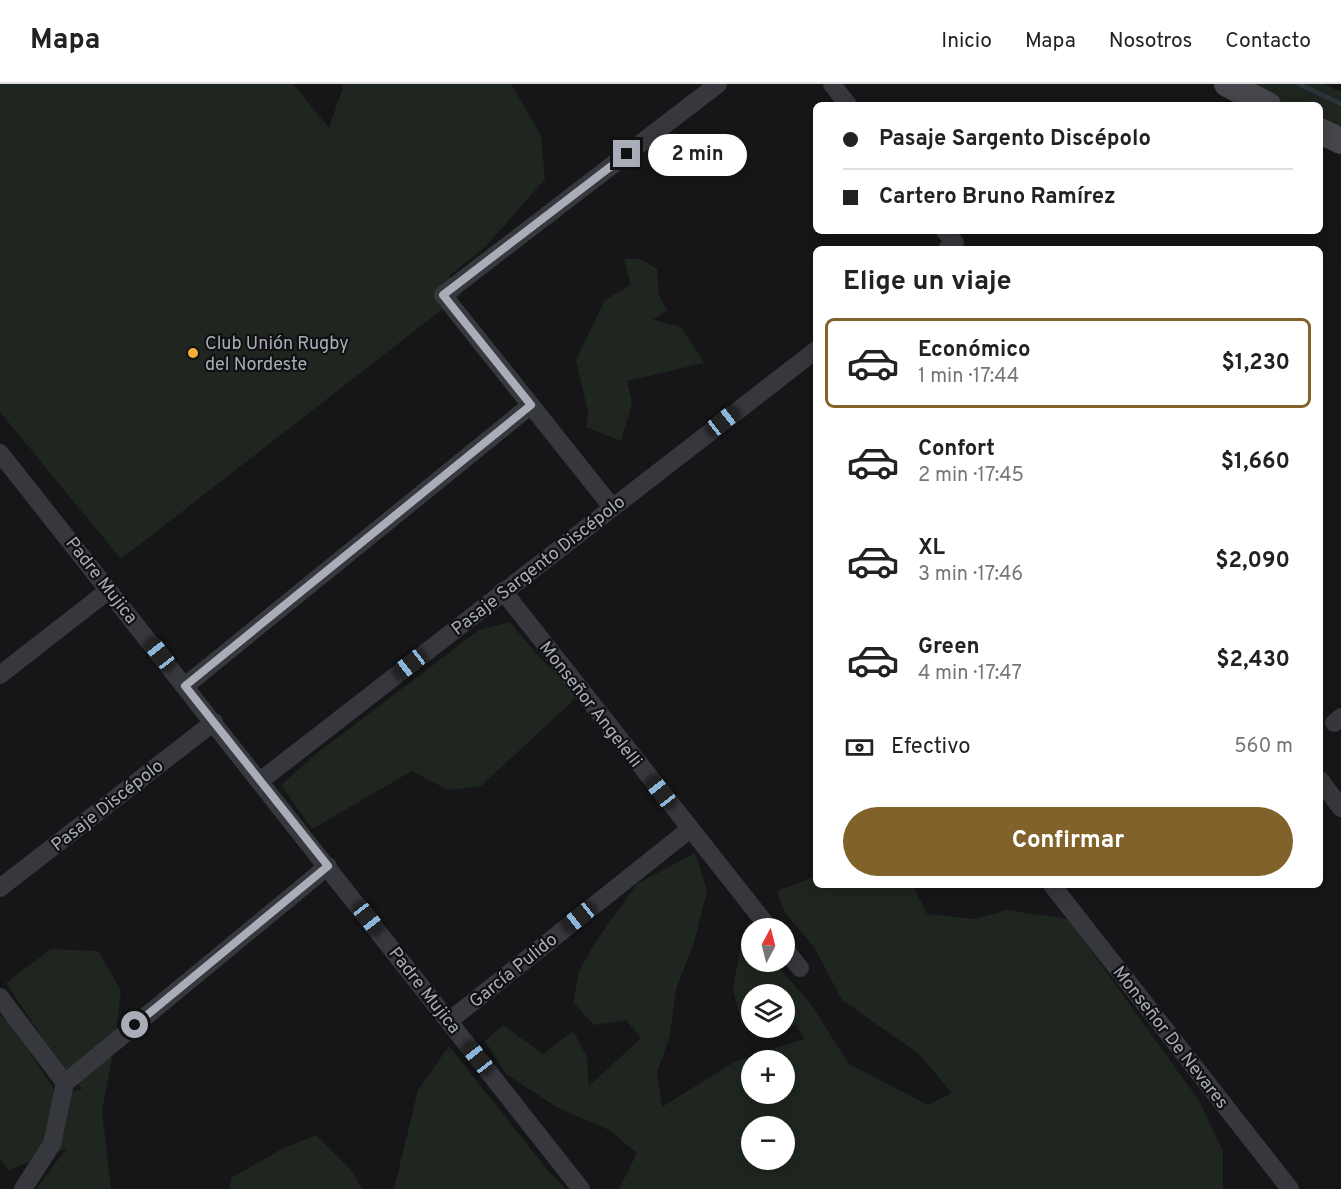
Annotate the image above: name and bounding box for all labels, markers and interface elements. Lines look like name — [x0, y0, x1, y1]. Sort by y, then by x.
text: Mapa — [30, 23, 100, 59]
text: Inicio — [941, 28, 992, 55]
text: Mapa — [1025, 28, 1076, 55]
text: Nosotros — [1109, 28, 1192, 55]
text: Contacto — [1225, 28, 1311, 55]
text: Pasaje Sargento Discépolo — [879, 126, 1151, 153]
callout: 2 min — [648, 133, 747, 175]
route end — [613, 140, 640, 167]
text: 2 min — [671, 142, 724, 168]
text: Cartero Bruno Ramírez — [879, 184, 1116, 211]
text: Elige un viaje — [843, 265, 1012, 299]
place label: Club Unión Rugby del Nordeste — [205, 333, 349, 377]
icon: car — [846, 336, 900, 390]
text: Económico — [918, 337, 1031, 364]
marker: Club Unión Rugby del Nordeste — [186, 346, 200, 360]
text: $1,230 — [1221, 350, 1290, 377]
text: 1 min · 17:44 — [918, 364, 1019, 390]
car — [703, 403, 743, 439]
icon: car — [846, 435, 900, 489]
text: Confort — [918, 436, 995, 463]
text: $1,660 — [1221, 449, 1290, 476]
text: 2 min · 17:45 — [918, 463, 1024, 489]
street label: Pasaje Sargento Discépolo — [447, 491, 630, 641]
street label: Padre Mujica — [60, 533, 142, 629]
icon: car — [846, 534, 900, 588]
text: XL — [918, 535, 945, 562]
text: $2,090 — [1215, 548, 1290, 575]
text: 3 min · 17:46 — [918, 562, 1023, 588]
icon: car — [846, 633, 900, 687]
car — [142, 634, 178, 674]
text: Green — [918, 634, 980, 661]
street label: Monseñor Angelelli — [533, 637, 646, 773]
car — [390, 646, 430, 682]
text: $2,430 — [1216, 647, 1290, 674]
text: 4 min · 17:47 — [918, 661, 1022, 687]
icon: cash — [843, 731, 876, 764]
text: Efectivo — [891, 734, 971, 761]
text: 560 m — [1234, 734, 1293, 760]
street label: Pasaje Discépolo — [47, 755, 169, 857]
car — [643, 772, 679, 812]
button: Confirmar — [843, 807, 1293, 876]
car — [350, 898, 386, 938]
car — [559, 899, 599, 935]
north arrow — [741, 918, 795, 972]
map controls — [741, 918, 795, 1170]
street label: García Pulido — [465, 929, 563, 1014]
street label: Padre Mujica — [383, 943, 465, 1039]
street label: Monseñor De Nevares — [1107, 962, 1233, 1114]
button: layers — [741, 984, 795, 1038]
route start — [121, 1011, 148, 1038]
car — [460, 1038, 496, 1078]
button: + — [741, 1050, 795, 1104]
button: − — [741, 1116, 795, 1170]

